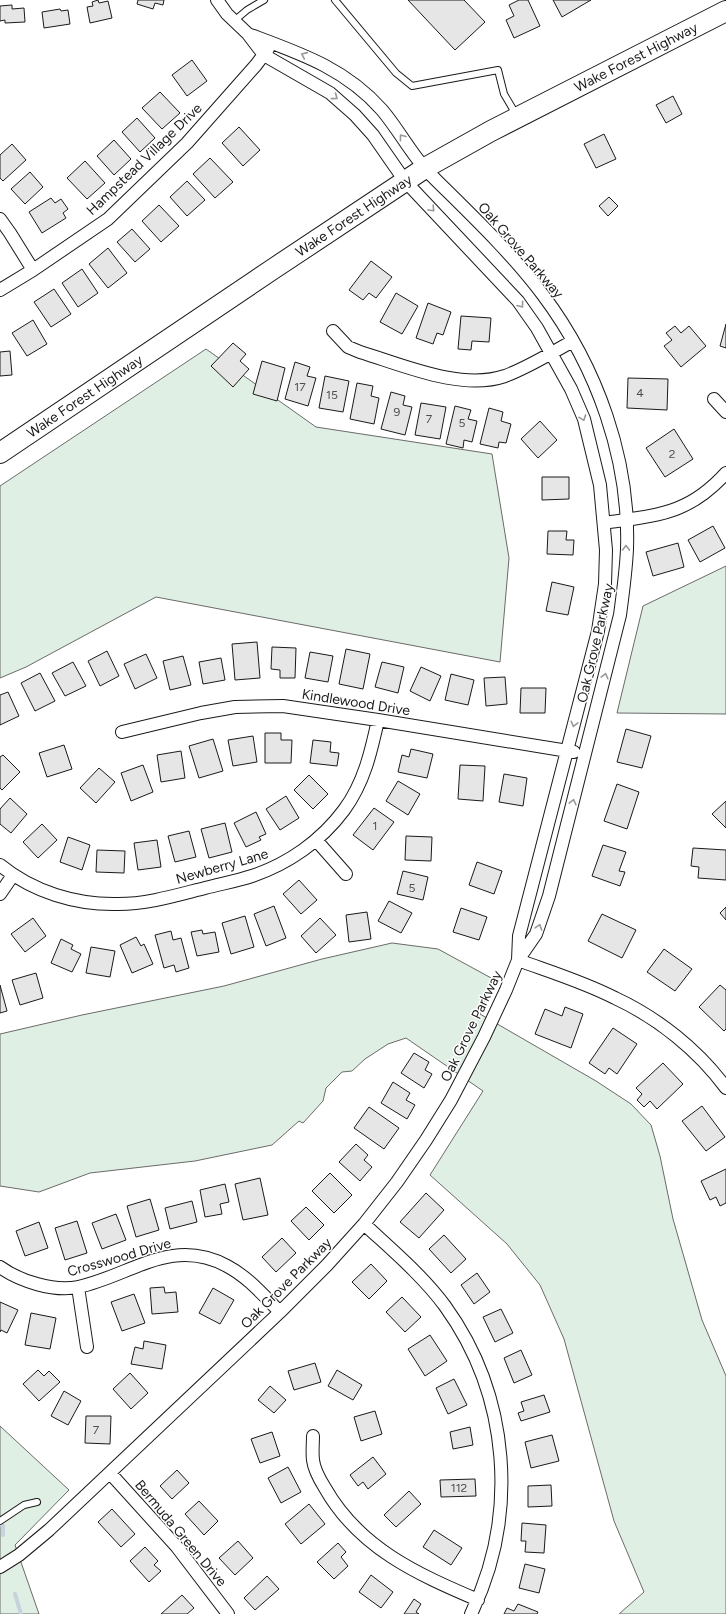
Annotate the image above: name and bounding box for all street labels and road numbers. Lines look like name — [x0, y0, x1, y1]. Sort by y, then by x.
street label: Wake Forest Highway — [572, 19, 701, 96]
street label: Hampstead Village Drive — [83, 100, 206, 219]
street label: Wake Forest Highway — [293, 171, 416, 261]
street label: Oak Grove Parkway — [474, 199, 567, 302]
street label: Wake Forest Highway — [24, 351, 147, 441]
street label: Oak Grove Parkway — [574, 581, 618, 704]
street label: Kindlewood Drive — [301, 686, 412, 720]
street label: Newberry Lane — [174, 845, 271, 888]
street label: Oak Grove Parkway — [437, 967, 506, 1085]
street label: Crosswood Drive — [65, 1234, 173, 1280]
street label: Oak Grove Parkway — [237, 1234, 336, 1332]
street label: Bermuda Green Drive — [131, 1477, 230, 1590]

